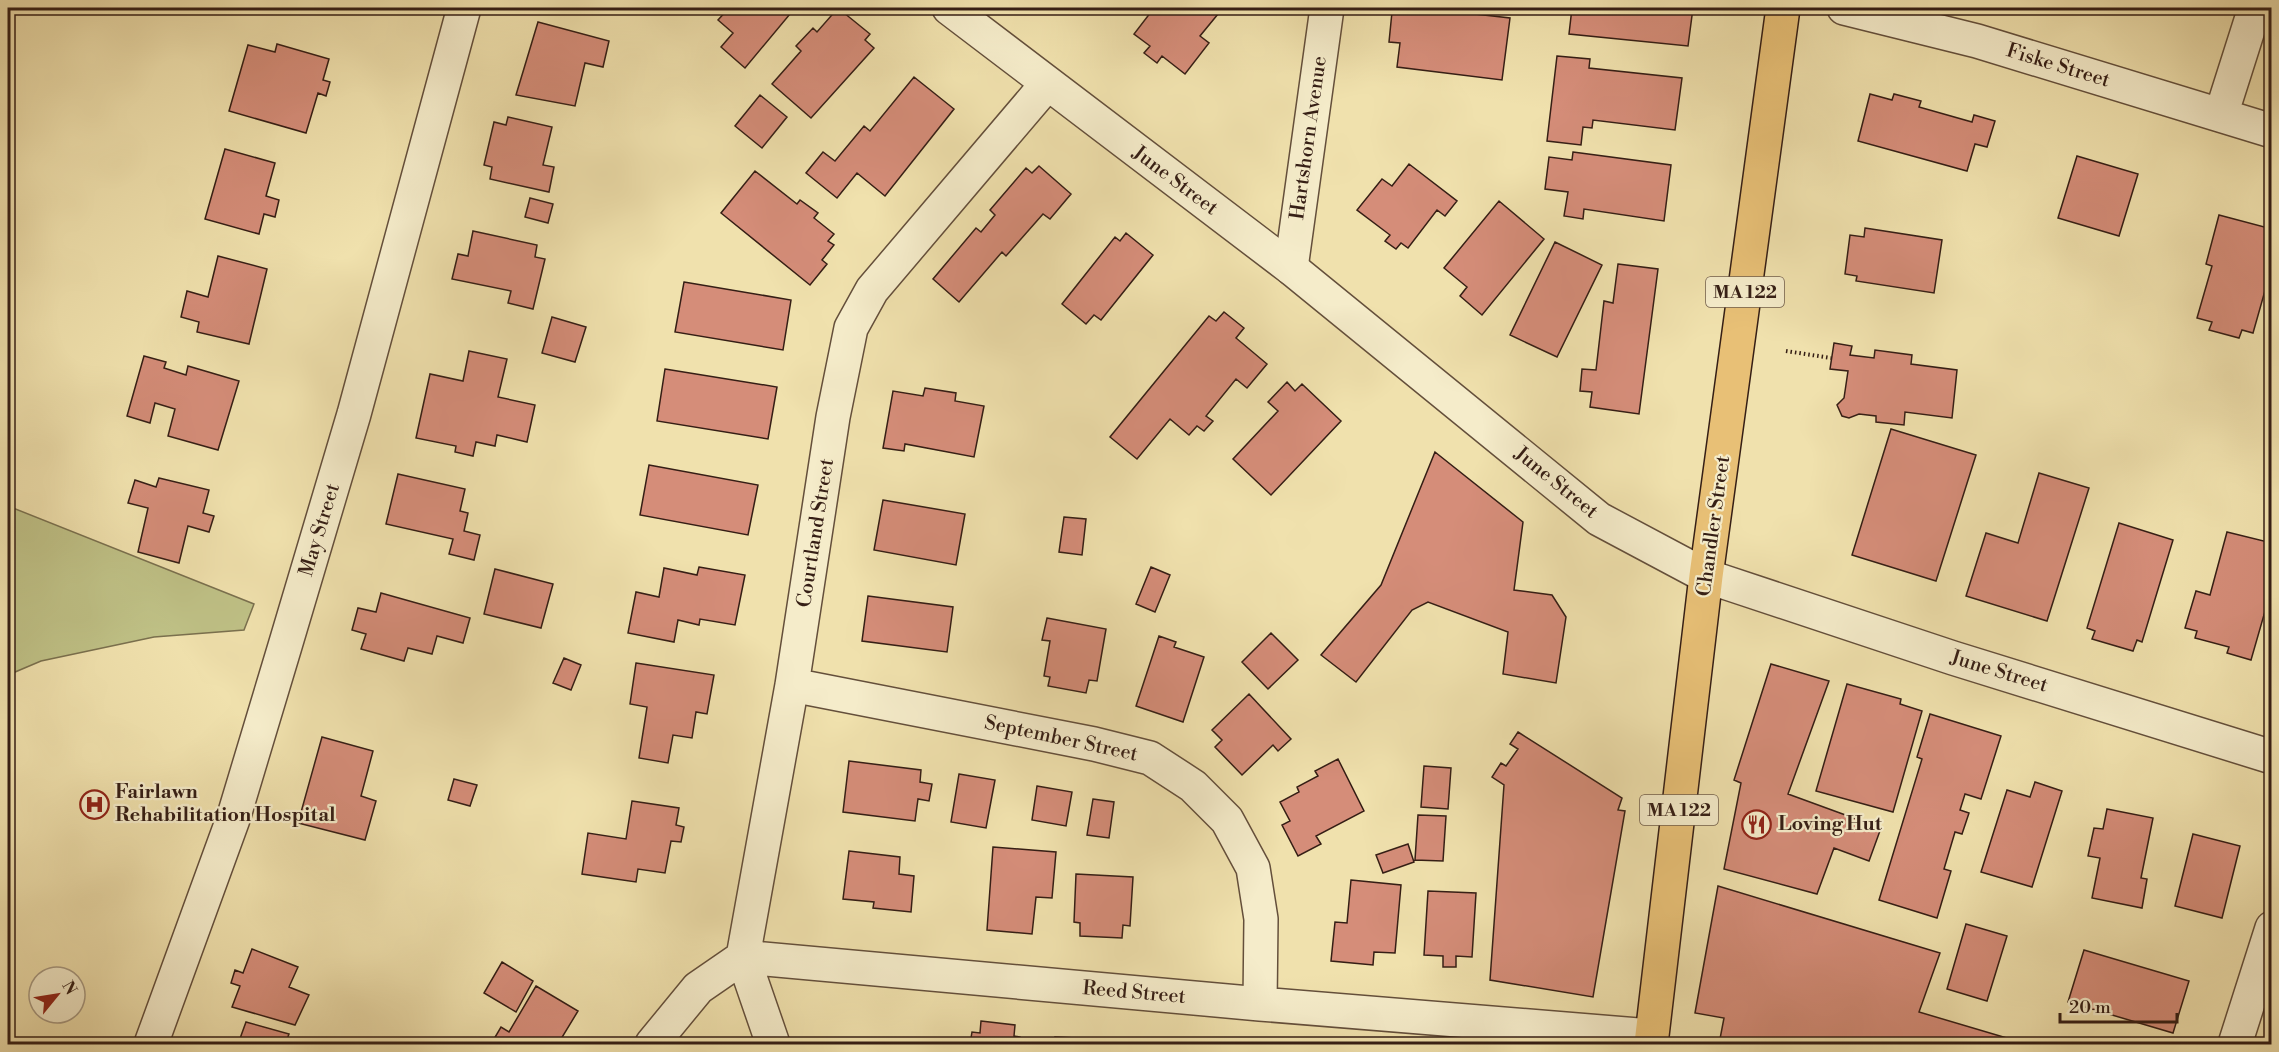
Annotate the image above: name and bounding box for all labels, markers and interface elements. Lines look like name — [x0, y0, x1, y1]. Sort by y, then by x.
street label: Fiske Street — [2003, 38, 2113, 94]
street label: Hartshorn Avenue — [1285, 54, 1333, 222]
street label: June Street — [1127, 140, 1223, 221]
road number: MA 122 — [1706, 277, 1784, 307]
street label: June Street — [1508, 441, 1603, 524]
street label: Chandler Street — [1692, 454, 1736, 598]
street label: Courtland Street — [792, 457, 840, 609]
street label: May Street — [294, 481, 346, 579]
street label: June Street — [1946, 645, 2051, 699]
street label: September Street — [982, 711, 1140, 767]
place label: Fairlawn Rehabilitation Hospital — [115, 780, 336, 828]
hospital icon: Fairlawn Rehabilitation Hospital — [78, 788, 110, 820]
road number: MA 122 — [1640, 795, 1718, 825]
restaurant icon: Loving Hut — [1741, 808, 1773, 840]
place label: Loving Hut — [1778, 812, 1883, 837]
north arrow — [27, 965, 87, 1025]
street label: Reed Street — [1081, 976, 1187, 1010]
text: N — [57, 978, 81, 999]
scale bar — [2060, 986, 2177, 1024]
text: 20 m — [2069, 996, 2111, 1019]

